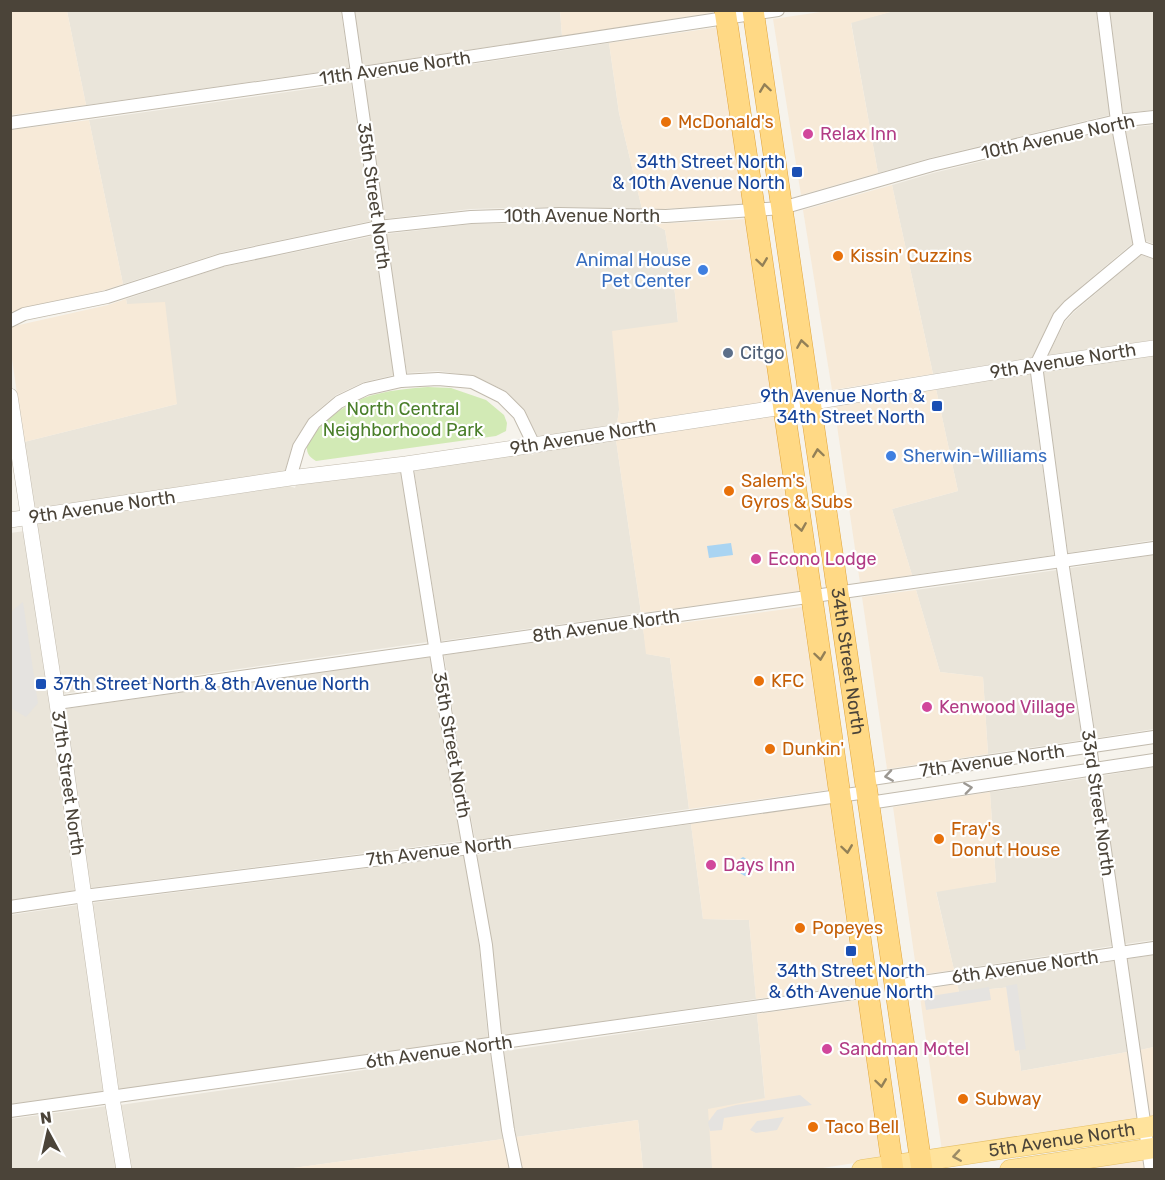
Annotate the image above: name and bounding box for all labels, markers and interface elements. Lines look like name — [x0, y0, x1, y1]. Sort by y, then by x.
street label: 11th Avenue North — [318, 46, 472, 90]
one-way arrow — [759, 84, 771, 93]
street label: 10th Avenue North — [979, 110, 1137, 164]
place label: McDonald's — [678, 111, 774, 133]
marker: McDonald's — [659, 115, 673, 129]
street label: 35th Street North — [353, 121, 395, 271]
place label: Relax Inn — [820, 123, 897, 145]
marker: Relax Inn — [801, 127, 815, 141]
place label: 34th Street North & 10th Avenue North — [612, 151, 785, 194]
marker: 34th Street North & 10th Avenue North — [790, 165, 804, 179]
street label: 10th Avenue North — [504, 205, 660, 227]
place label: Kissin' Cuzzins — [850, 245, 972, 267]
place label: Animal House Pet Center — [576, 249, 691, 292]
marker: Kissin' Cuzzins — [831, 249, 845, 263]
one-way arrow — [755, 258, 767, 267]
marker: Animal House Pet Center — [696, 263, 710, 277]
one-way arrow — [797, 339, 809, 348]
street label: 9th Avenue North — [988, 339, 1138, 383]
place label: Citgo — [740, 342, 784, 364]
marker: Citgo — [721, 346, 735, 360]
place label: 9th Avenue North & 34th Street North — [760, 385, 925, 428]
park label: North Central Neighborhood Park — [323, 398, 484, 441]
marker: 9th Avenue North & 34th Street North — [930, 399, 944, 413]
street label: 9th Avenue North — [508, 415, 658, 459]
place label: Sherwin-Williams — [903, 445, 1047, 467]
one-way arrow — [813, 448, 825, 457]
marker: Sherwin-Williams — [884, 449, 898, 463]
place label: Salem's Gyros & Subs — [741, 470, 853, 513]
marker: Salem's Gyros & Subs — [722, 484, 736, 498]
street label: 9th Avenue North — [27, 486, 177, 528]
one-way arrow — [794, 522, 806, 531]
place label: Econo Lodge — [768, 548, 877, 570]
marker: Econo Lodge — [749, 552, 763, 566]
street label: 34th Street North — [826, 586, 869, 736]
street label: 8th Avenue North — [531, 605, 681, 647]
one-way arrow — [813, 651, 825, 660]
street label: 35th Street North — [428, 670, 476, 820]
place label: KFC — [771, 670, 804, 692]
place label: 37th Street North & 8th Avenue North — [53, 673, 369, 695]
marker: KFC — [752, 674, 766, 688]
marker: 37th Street North & 8th Avenue North — [34, 677, 48, 691]
place label: Kenwood Village — [939, 696, 1075, 718]
marker: Kenwood Village — [920, 700, 934, 714]
street label: 37th Street North — [47, 709, 89, 857]
street label: 33rd Street North — [1077, 728, 1119, 878]
place label: Dunkin' — [782, 738, 844, 760]
street label: 7th Avenue North — [918, 740, 1066, 782]
marker: Dunkin' — [763, 742, 777, 756]
one-way arrow — [884, 770, 894, 782]
one-way arrow — [963, 782, 973, 794]
place label: Fray's Donut House — [951, 818, 1060, 861]
street label: 7th Avenue North — [365, 831, 513, 871]
marker: Fray's Donut House — [932, 832, 946, 846]
one-way arrow — [841, 844, 853, 853]
place label: Days Inn — [723, 854, 795, 876]
marker: Days Inn — [704, 858, 718, 872]
place label: Popeyes — [812, 917, 883, 939]
marker: Popeyes — [793, 921, 807, 935]
marker: 34th Street North & 6th Avenue North — [844, 944, 858, 958]
street label: 6th Avenue North — [950, 946, 1100, 988]
place label: 34th Street North & 6th Avenue North — [769, 960, 933, 1003]
street label: 6th Avenue North — [364, 1031, 514, 1073]
place label: Sandman Motel — [839, 1038, 969, 1060]
marker: Sandman Motel — [820, 1042, 834, 1056]
one-way arrow — [874, 1079, 886, 1088]
place label: Subway — [975, 1088, 1041, 1110]
marker: Subway — [956, 1092, 970, 1106]
north arrow — [18, 1102, 78, 1162]
text: N — [39, 1107, 53, 1128]
place label: Taco Bell — [825, 1116, 899, 1138]
street label: 5th Avenue North — [987, 1118, 1137, 1162]
marker: Taco Bell — [806, 1120, 820, 1134]
one-way arrow — [952, 1149, 962, 1162]

